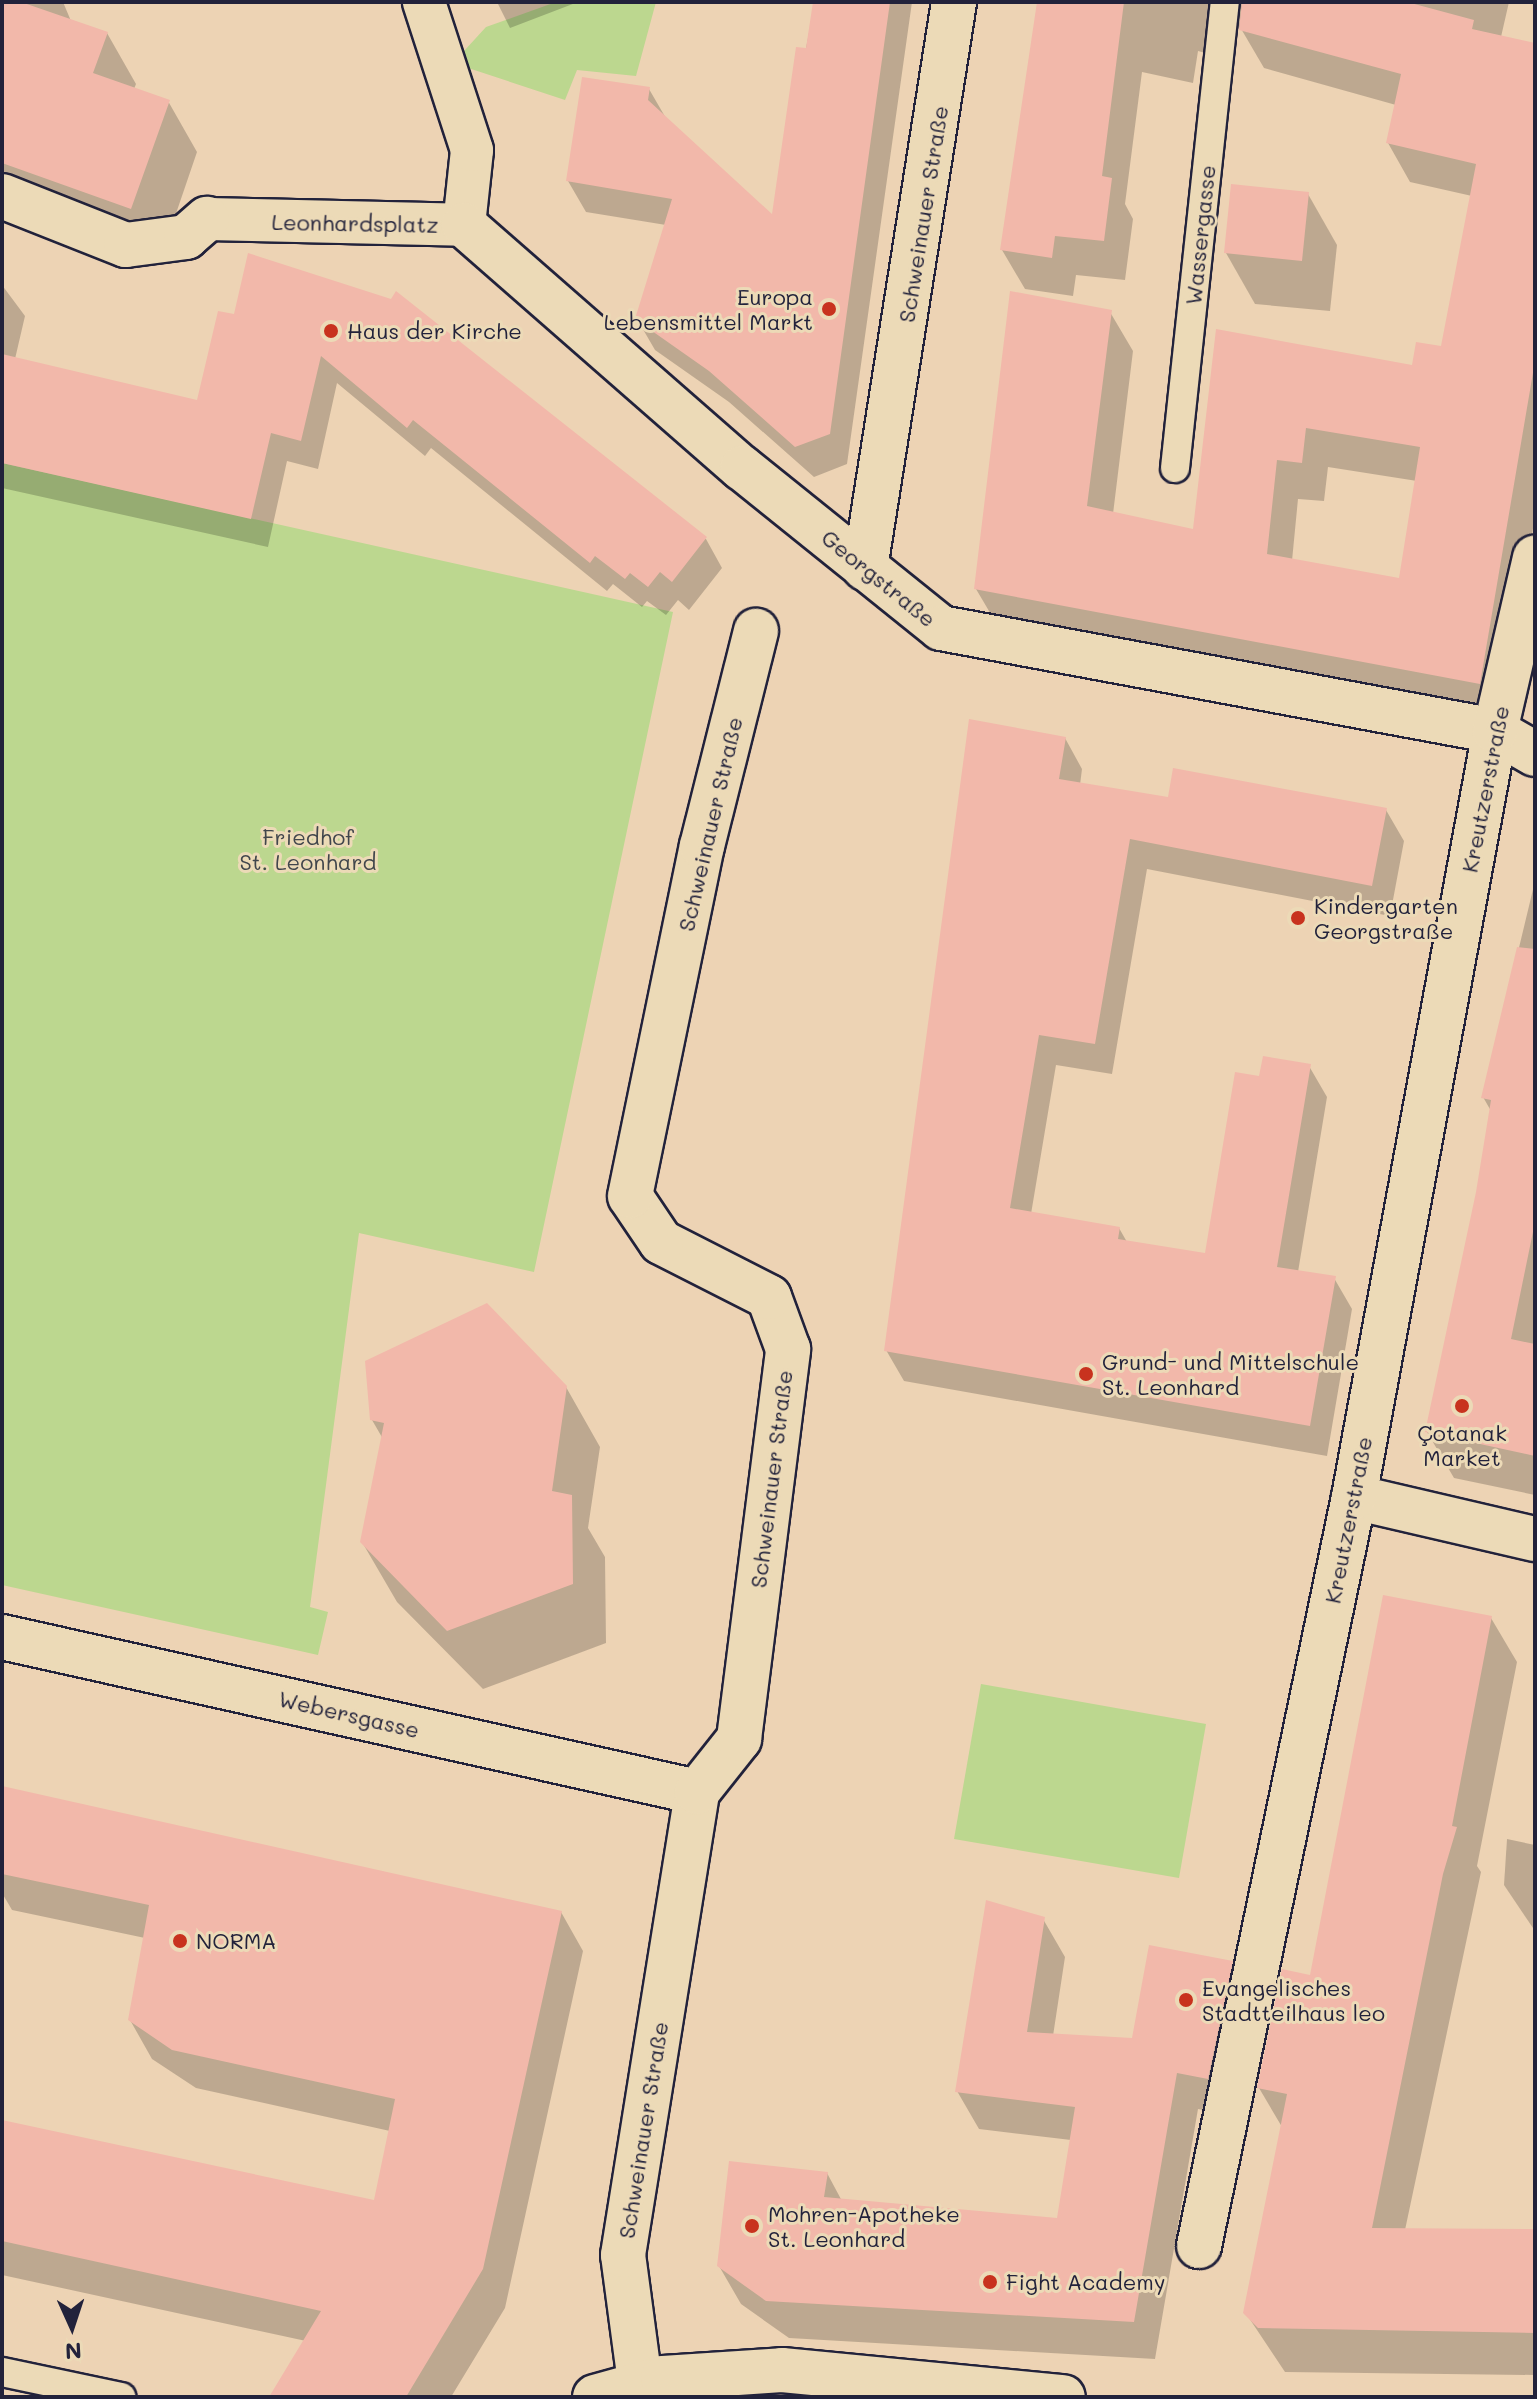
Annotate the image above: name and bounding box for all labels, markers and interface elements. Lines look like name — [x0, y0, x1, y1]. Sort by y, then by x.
street label: Schweinauer Straße — [893, 104, 953, 324]
street label: Wassergasse — [1180, 164, 1220, 306]
street label: Leonhardsplatz — [271, 208, 439, 238]
place label: Europa Lebensmittel Markt — [604, 283, 813, 334]
marker: Europa Lebensmittel Markt — [820, 300, 838, 318]
place label: Haus der Kirche — [347, 318, 522, 344]
marker: Haus der Kirche — [322, 322, 340, 340]
street label: Georgstraße — [817, 524, 941, 632]
street label: Kreutzerstraße — [1456, 703, 1514, 875]
street label: Schweinauer Straße — [672, 714, 748, 934]
park label: Friedhof St. Leonhard — [239, 823, 377, 874]
place label: Kindergarten Georgstraße — [1314, 892, 1458, 944]
marker: Kindergarten Georgstraße — [1289, 909, 1307, 927]
place label: Grund- und Mittelschule St. Leonhard — [1102, 1348, 1359, 1400]
marker: Grund- und Mittelschule St. Leonhard — [1077, 1365, 1095, 1383]
street label: Schweinauer Straße — [745, 1369, 797, 1589]
marker: Çotanak Market — [1453, 1397, 1471, 1415]
place label: Çotanak Market — [1417, 1419, 1507, 1470]
street label: Kreutzerstraße — [1319, 1434, 1377, 1606]
street label: Webersgasse — [276, 1685, 422, 1743]
place label: NORMA — [196, 1928, 277, 1954]
marker: NORMA — [171, 1932, 189, 1950]
place label: Evangelisches Stadtteilhaus leo — [1202, 1974, 1385, 2026]
marker: Evangelisches Stadtteilhaus leo — [1177, 1991, 1195, 2009]
street label: Schweinauer Straße — [613, 2020, 673, 2240]
place label: Mohren-Apotheke St. Leonhard — [768, 2200, 960, 2252]
marker: Mohren-Apotheke St. Leonhard — [743, 2217, 761, 2235]
place label: Fight Academy — [1006, 2269, 1165, 2295]
marker: Fight Academy — [981, 2273, 999, 2291]
north arrow — [32, 2287, 112, 2367]
text: N — [64, 2337, 82, 2366]

